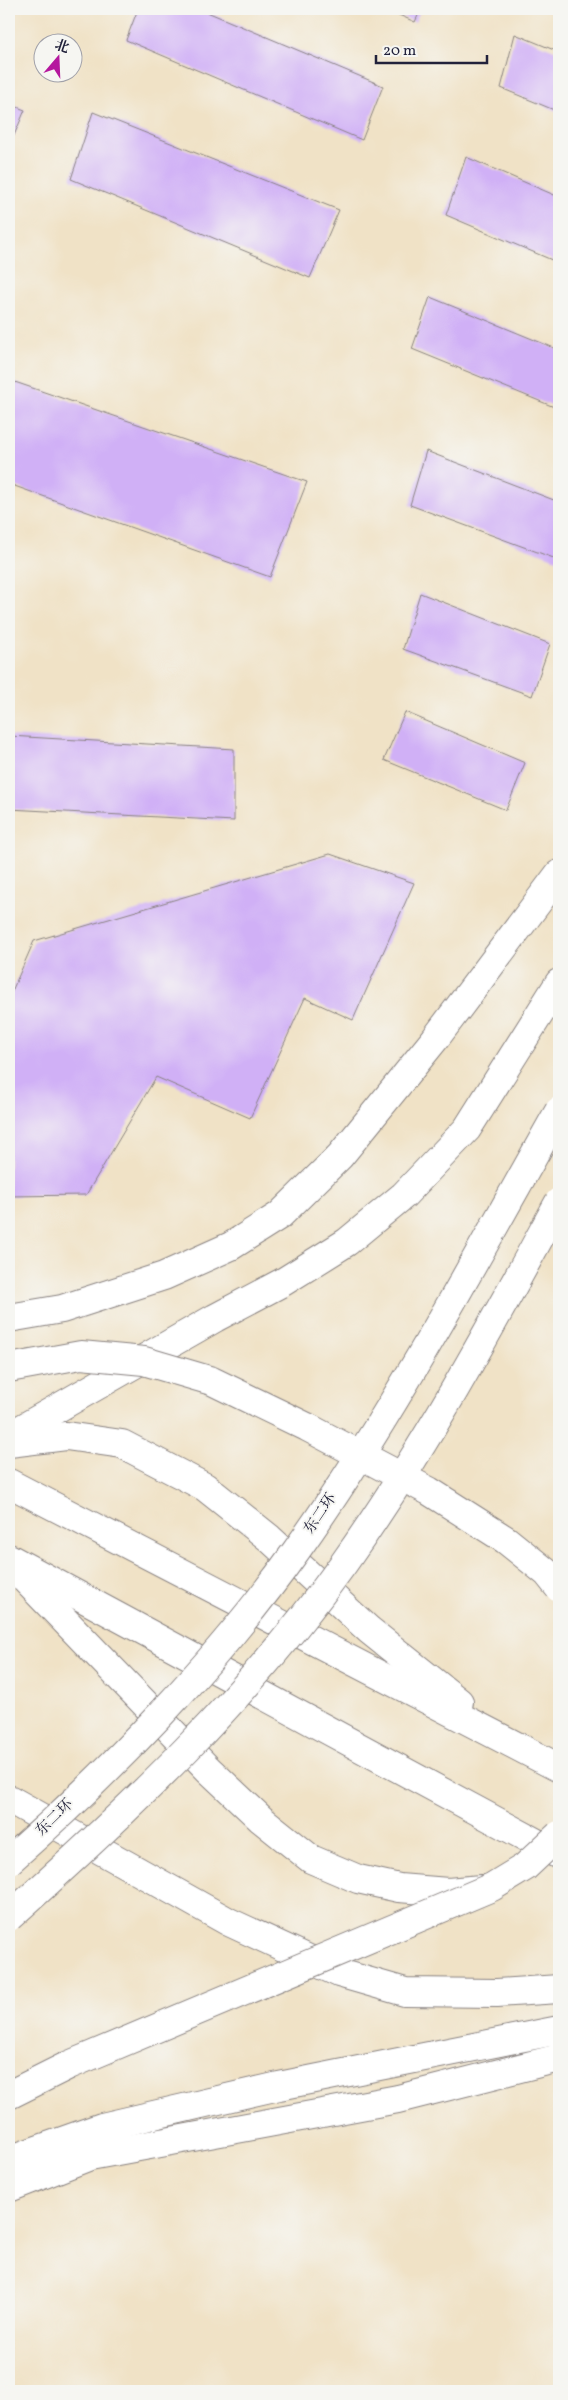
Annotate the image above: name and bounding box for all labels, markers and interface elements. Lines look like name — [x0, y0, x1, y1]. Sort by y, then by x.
north arrow — [32, 32, 82, 82]
scale bar — [376, 32, 487, 64]
text: 北 — [52, 36, 71, 58]
text: 20 m — [383, 41, 416, 62]
street label: 东二环 — [300, 1489, 342, 1539]
street label: 东二环 — [32, 1795, 78, 1841]

